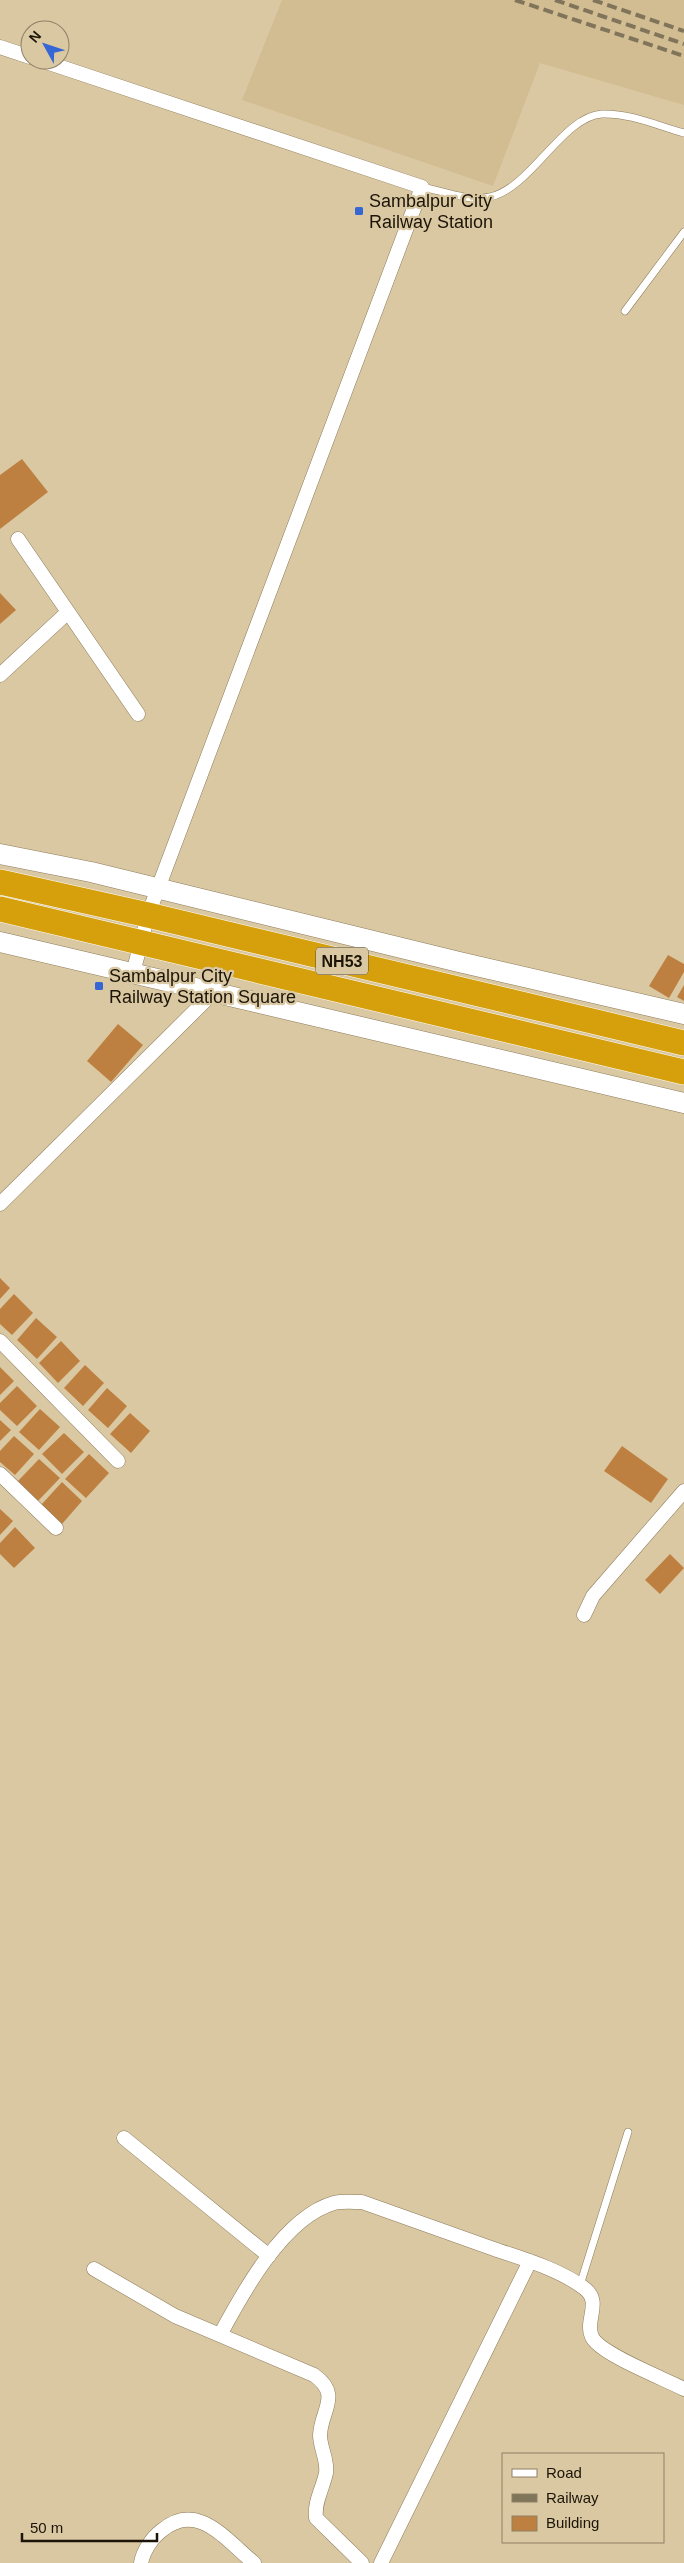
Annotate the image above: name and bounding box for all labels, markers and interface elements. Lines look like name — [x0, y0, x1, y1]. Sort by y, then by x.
north arrow — [20, 20, 70, 70]
text: N — [26, 28, 44, 46]
place label: Sambalpur City Railway Station — [369, 191, 493, 232]
marker: Sambalpur City Railway Station — [353, 205, 365, 217]
road number: NH53 — [316, 948, 368, 974]
place label: Sambalpur City Railway Station Square — [109, 966, 296, 1007]
marker: Sambalpur City Railway Station Square — [93, 980, 105, 992]
legend — [502, 2453, 664, 2543]
text: Road — [546, 2464, 582, 2481]
text: Railway — [546, 2489, 599, 2506]
scale bar — [22, 2510, 158, 2542]
text: Building — [546, 2514, 599, 2531]
text: 50 m — [30, 2519, 63, 2536]

